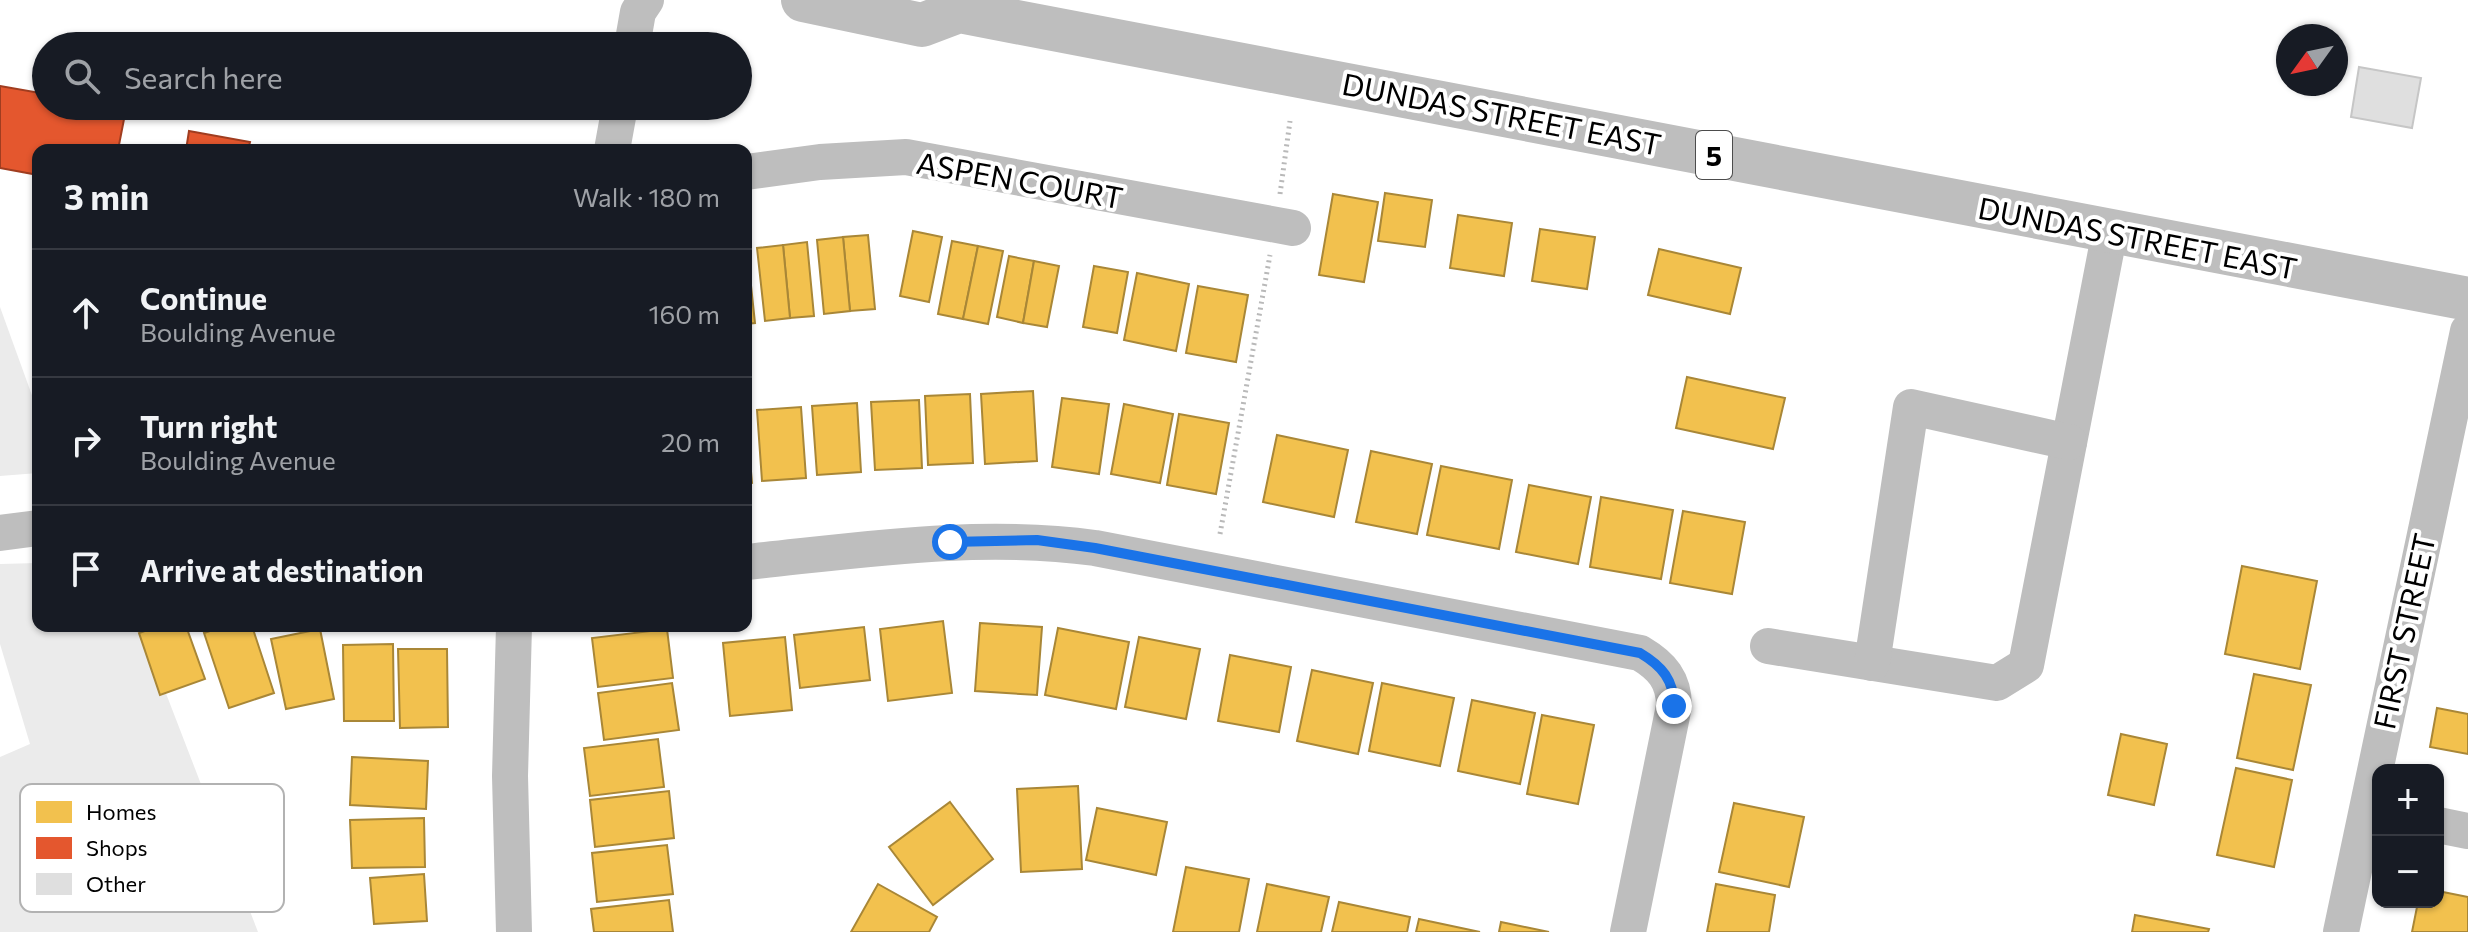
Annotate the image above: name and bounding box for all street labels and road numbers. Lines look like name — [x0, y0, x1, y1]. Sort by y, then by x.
street label: DUNDAS STREET EAST — [1339, 64, 1665, 162]
road number: 5 — [1696, 131, 1732, 179]
street label: ASPEN COURT — [914, 143, 1126, 215]
street label: DUNDAS STREET EAST — [1975, 188, 2301, 286]
street label: FIRST STREET — [2364, 530, 2442, 732]

